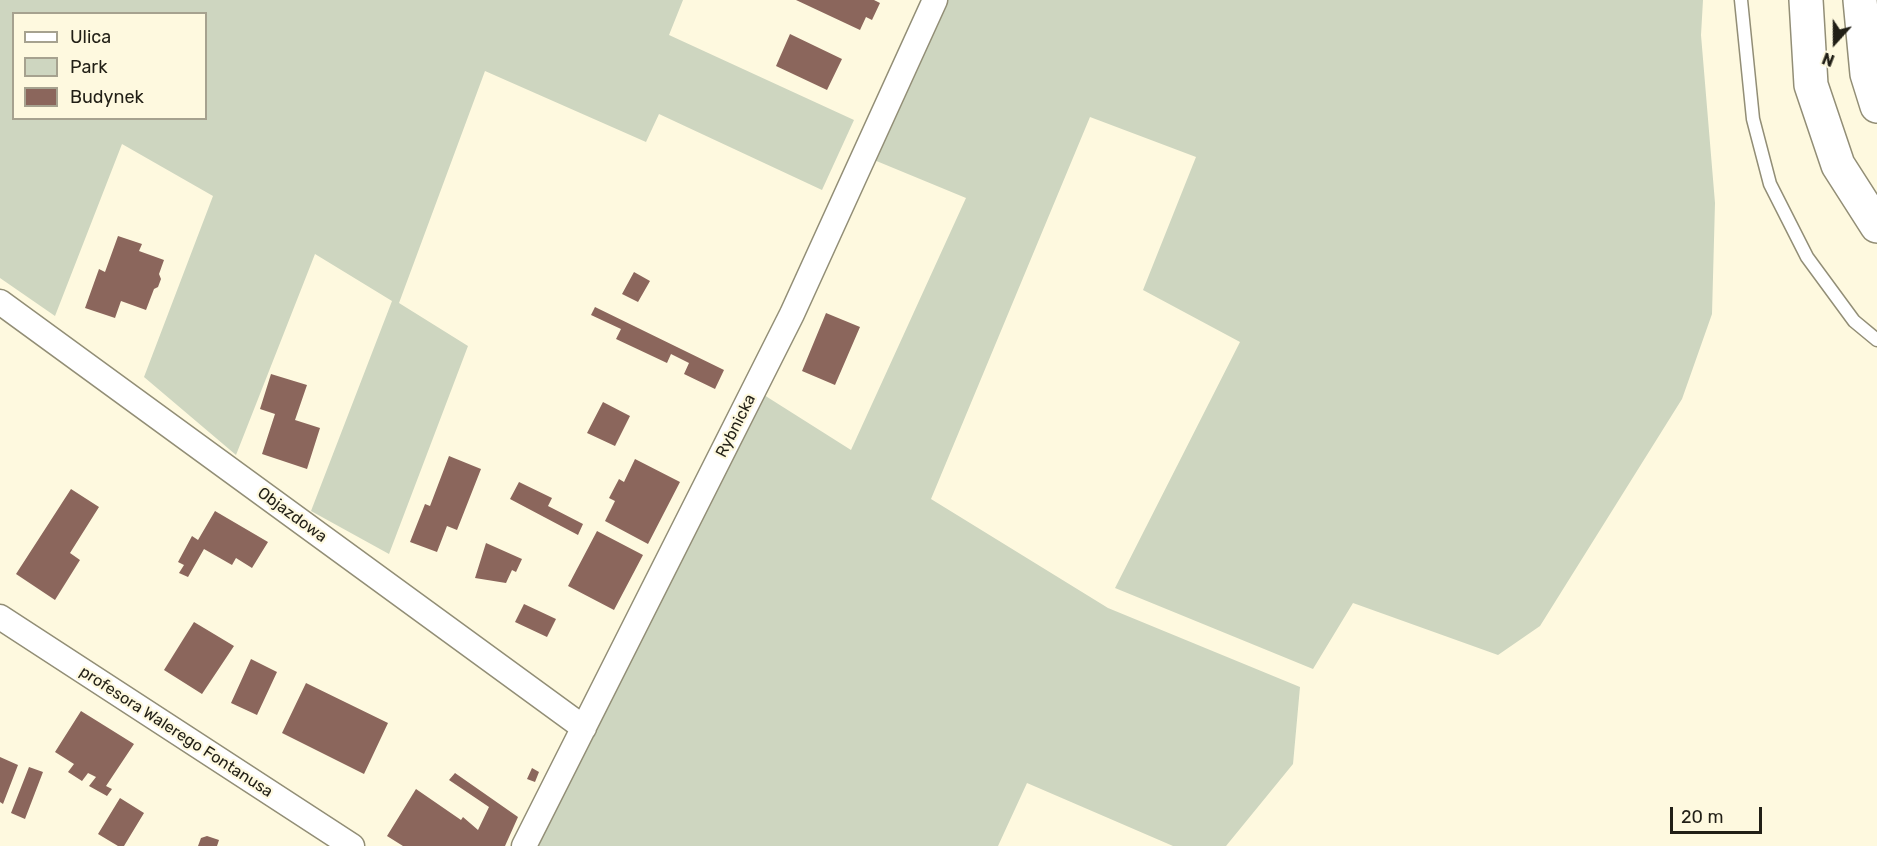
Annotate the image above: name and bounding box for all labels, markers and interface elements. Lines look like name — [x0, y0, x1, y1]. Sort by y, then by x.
legend — [12, 12, 207, 120]
north arrow — [1805, 12, 1865, 72]
text: Ulica — [70, 26, 111, 48]
text: N — [1820, 48, 1837, 70]
text: Park — [70, 56, 107, 78]
text: Budynek — [70, 86, 144, 108]
street label: Rybnicka — [712, 391, 760, 461]
street label: Objazdowa — [254, 483, 330, 547]
street label: profesora Walerego Fontanusa — [76, 662, 276, 802]
scale bar — [1673, 795, 1764, 833]
text: 20 m — [1681, 806, 1723, 828]

